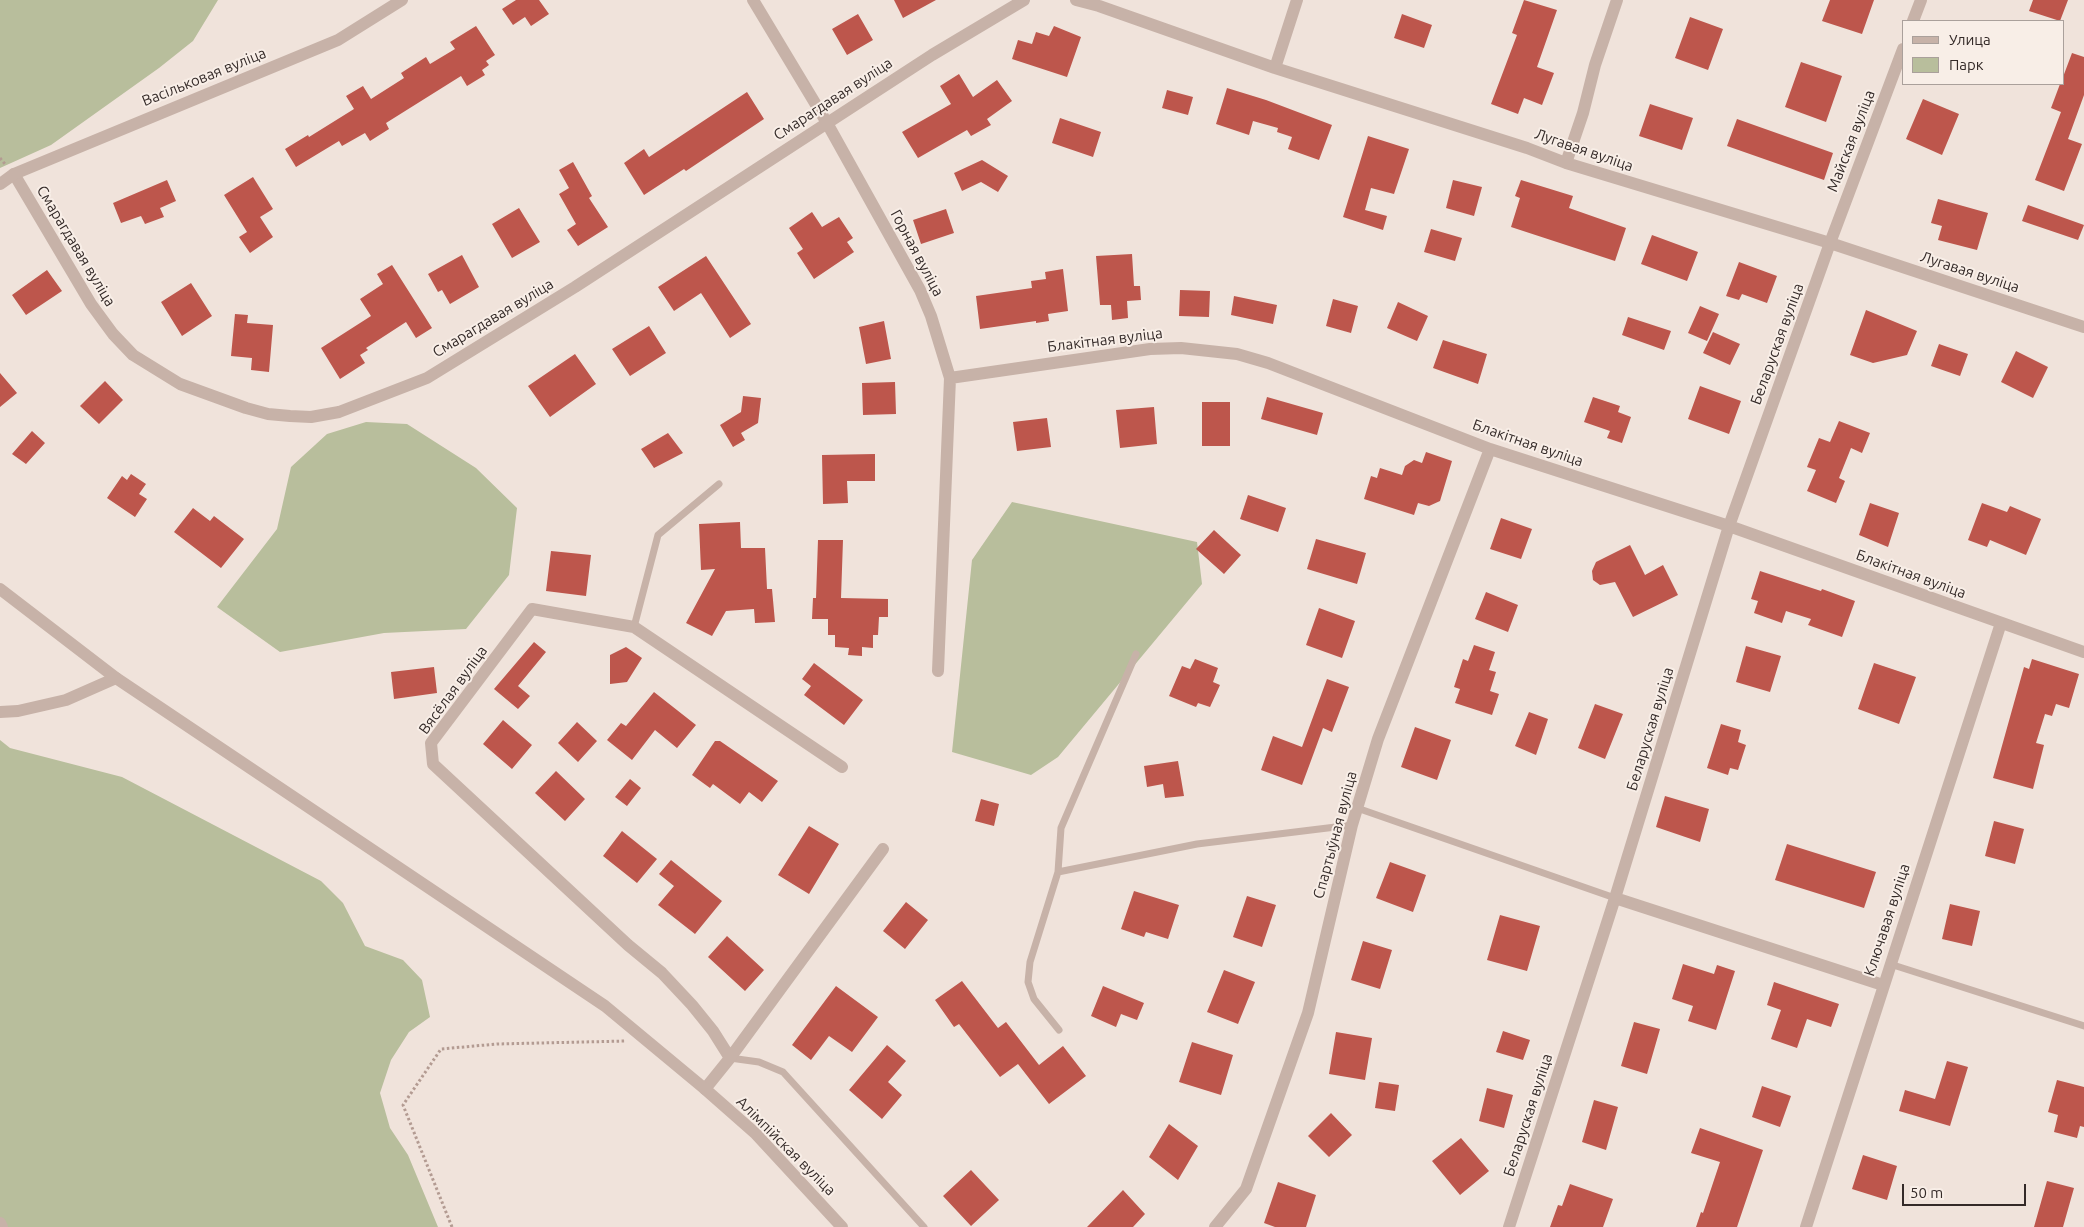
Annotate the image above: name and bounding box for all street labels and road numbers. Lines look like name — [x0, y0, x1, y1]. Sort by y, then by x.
street label: Васільковая вуліца — [139, 44, 269, 110]
street label: Смарагдавая вуліца — [770, 54, 896, 144]
street label: Майская вуліца — [1823, 88, 1879, 194]
street label: Лугавая вуліца — [1532, 125, 1636, 175]
street label: Смарагдавая вуліца — [33, 182, 119, 310]
street label: Горная вуліца — [887, 207, 947, 299]
street label: Лугавая вуліца — [1918, 248, 2022, 296]
street label: Смарагдавая вуліца — [429, 275, 557, 361]
street label: Беларуская вуліца — [1747, 281, 1807, 407]
street label: Блакітная вуліца — [1046, 324, 1164, 356]
street label: Блакітная вуліца — [1470, 416, 1586, 470]
street label: Блакітная вуліца — [1853, 546, 1969, 602]
street label: Вясёлая вуліца — [415, 642, 491, 738]
street label: Беларуская вуліца — [1623, 665, 1677, 793]
street label: Спартыўная вуліца — [1309, 769, 1361, 901]
street label: Ключавая вуліца — [1860, 861, 1914, 979]
street label: Беларуская вуліца — [1500, 1051, 1556, 1179]
street label: Алімпійская вуліца — [733, 1093, 839, 1199]

